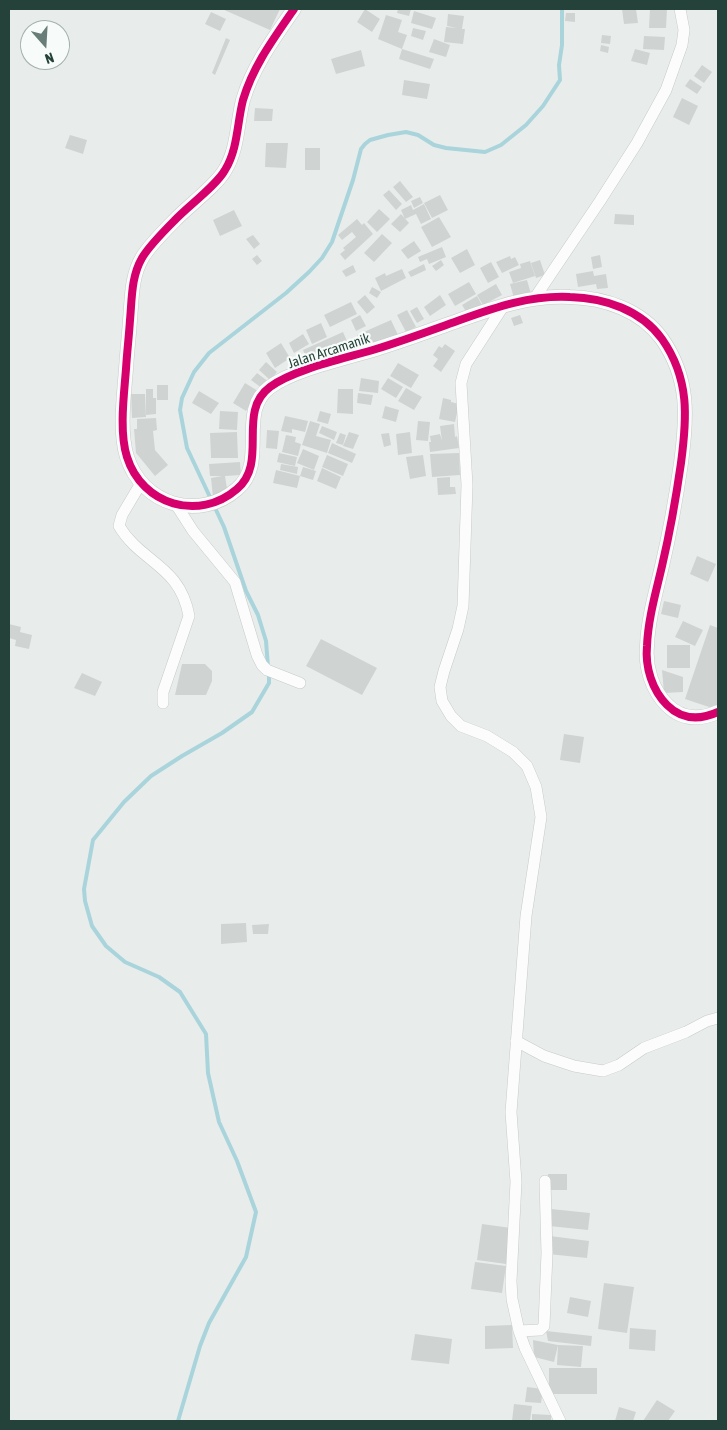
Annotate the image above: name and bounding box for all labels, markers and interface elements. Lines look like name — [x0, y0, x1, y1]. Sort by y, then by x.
north arrow — [20, 20, 70, 70]
text: N — [43, 49, 56, 67]
street label: Jalan Arcamanik — [286, 330, 372, 372]

